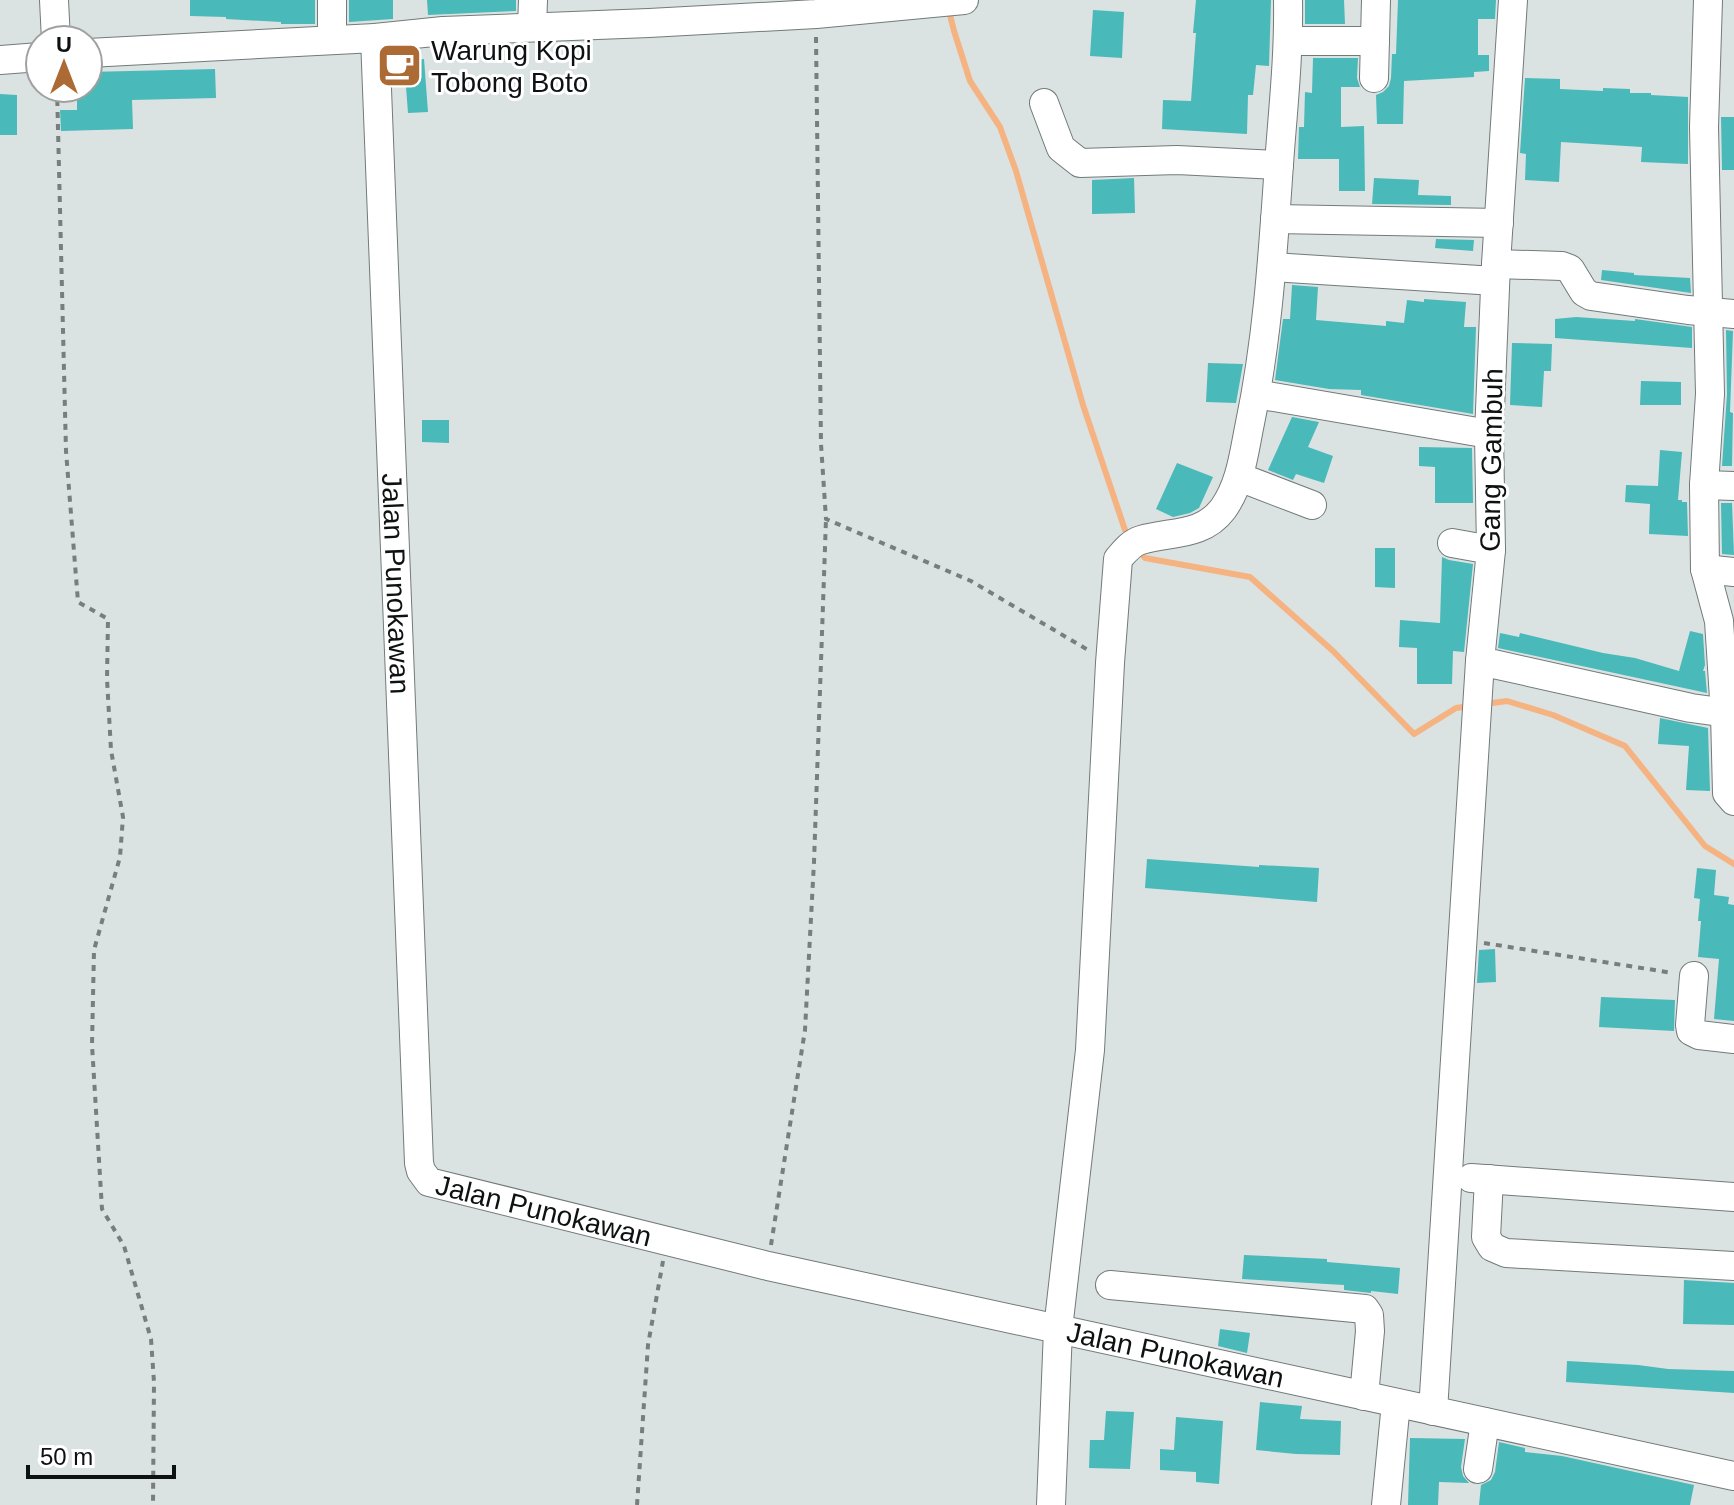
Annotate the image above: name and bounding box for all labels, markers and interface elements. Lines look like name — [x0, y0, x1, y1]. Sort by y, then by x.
north arrow — [24, 24, 104, 104]
text: U — [56, 32, 72, 57]
place label: Warung Kopi Tobong Boto — [431, 35, 592, 98]
cafe icon: Warung Kopi Tobong Boto — [376, 42, 424, 90]
street label: Gang Gambuh — [1474, 368, 1509, 552]
street label: Jalan Punokawan — [376, 473, 416, 695]
street label: Jalan Punokawan — [433, 1169, 655, 1253]
street label: Jalan Punokawan — [1064, 1316, 1287, 1394]
scale bar — [28, 1429, 174, 1479]
text: 50 m — [40, 1443, 93, 1470]

